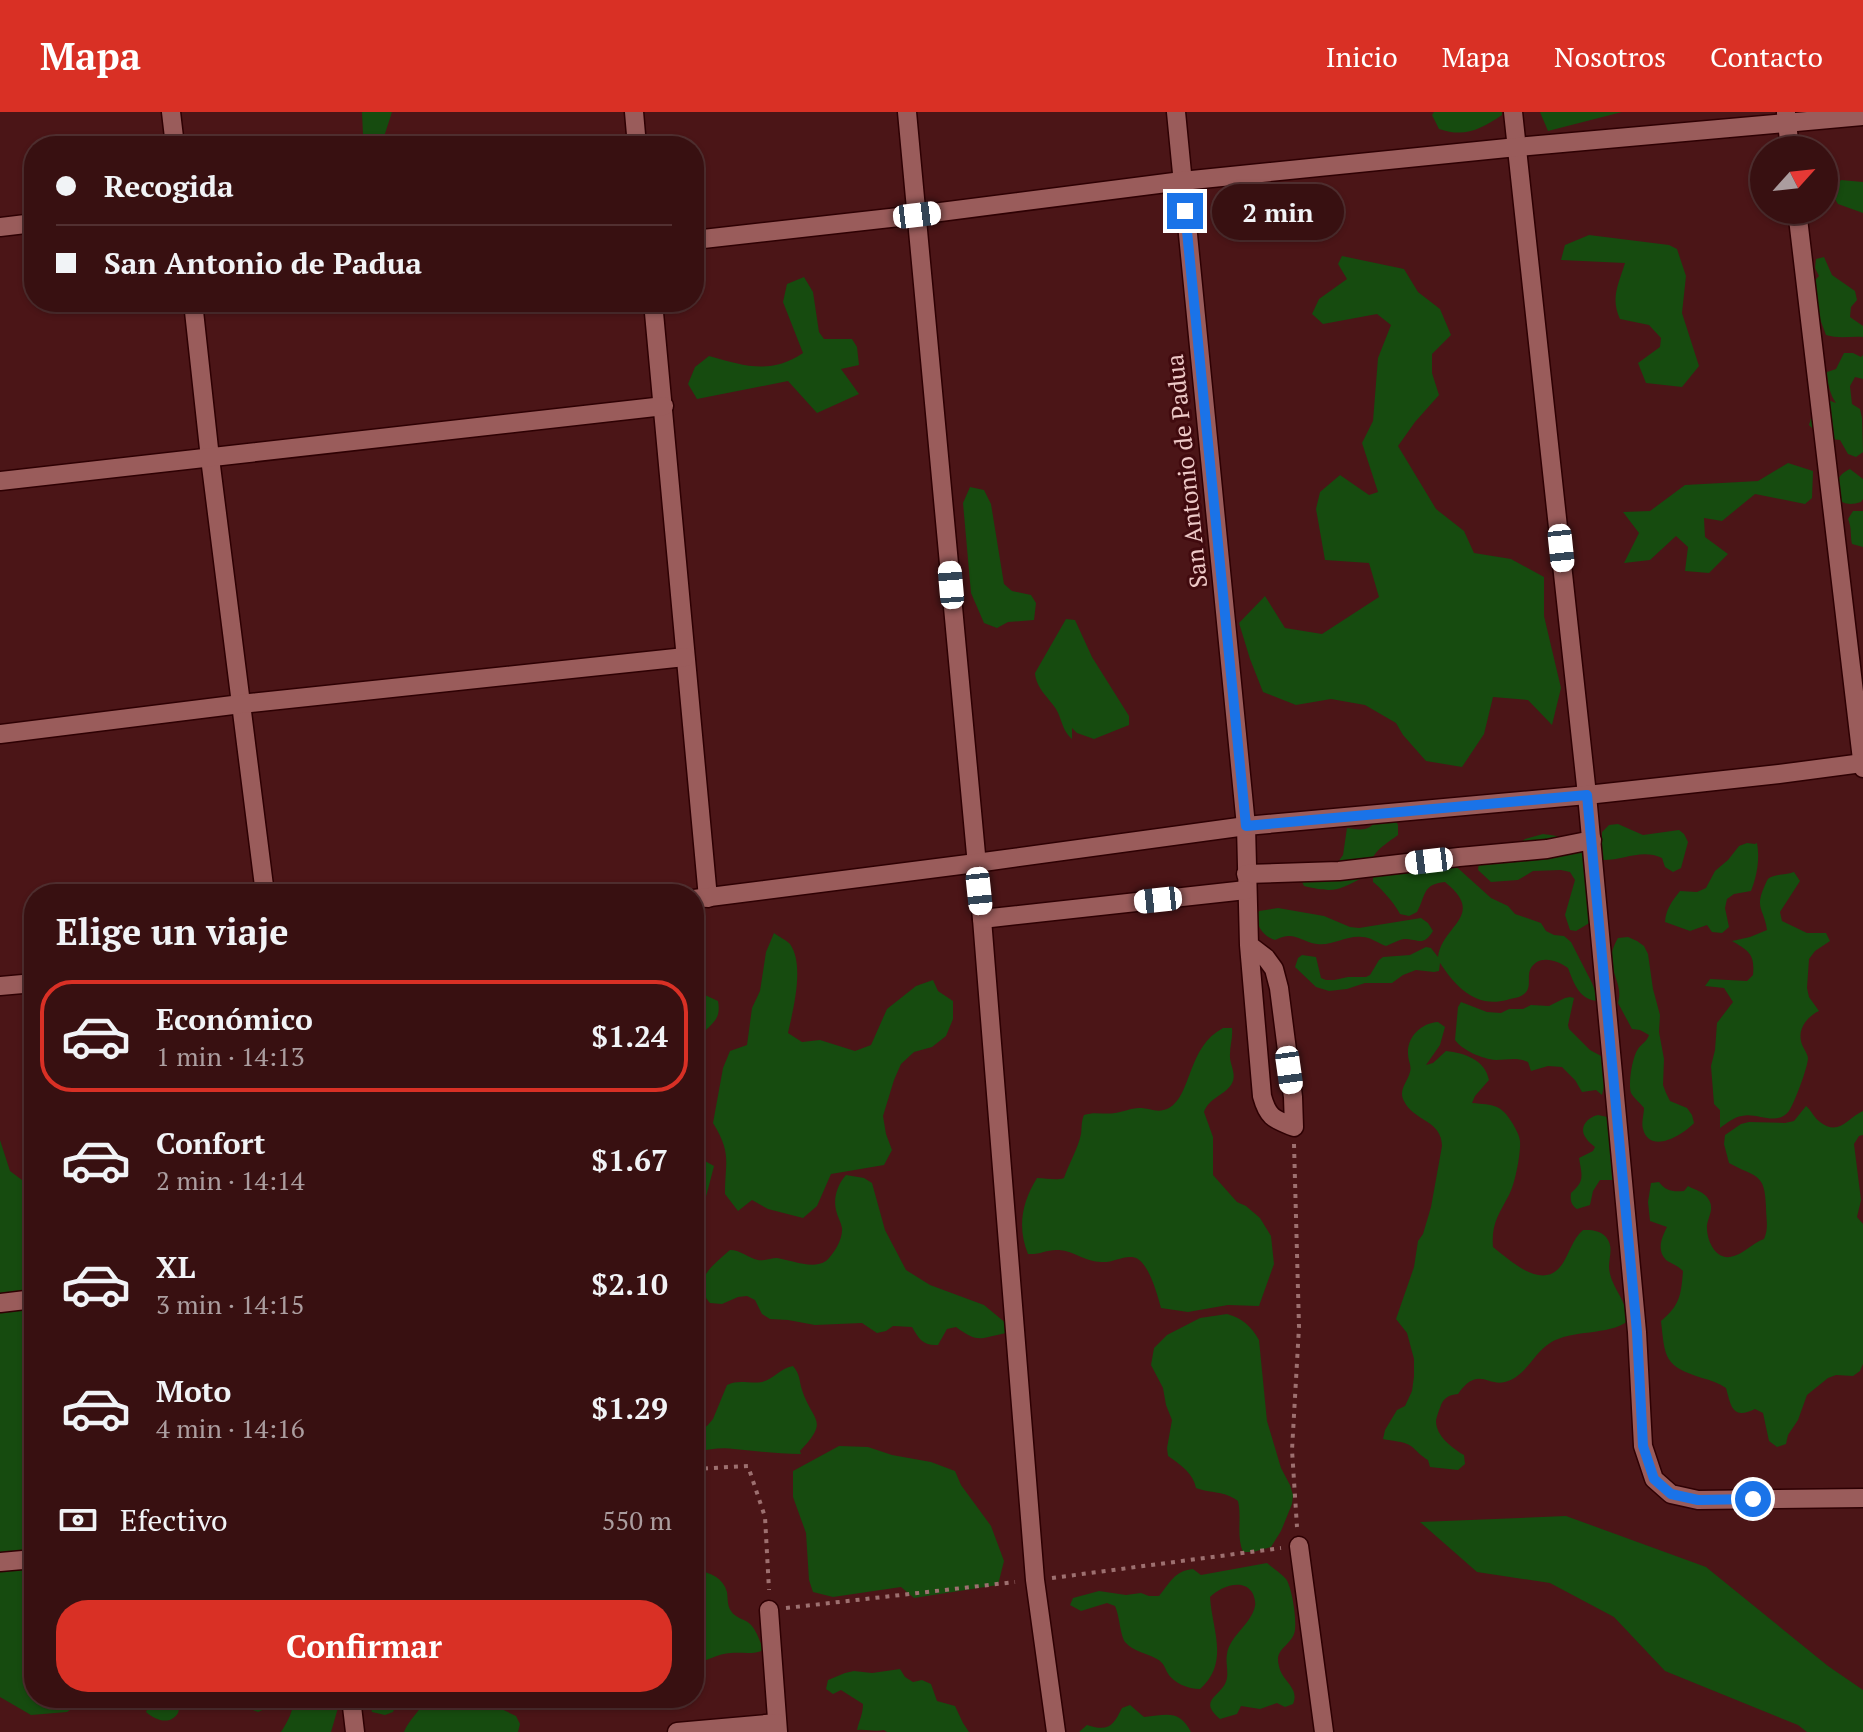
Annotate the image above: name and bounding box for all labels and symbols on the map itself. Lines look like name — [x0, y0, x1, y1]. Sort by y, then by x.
north arrow — [1750, 136, 1838, 224]
callout: 2 min — [1213, 183, 1345, 239]
route end — [1167, 193, 1203, 229]
car — [892, 200, 942, 230]
street label: San Antonio de Padua — [1158, 353, 1214, 590]
car — [1547, 523, 1575, 573]
car — [937, 560, 965, 610]
car — [1404, 846, 1454, 876]
car — [965, 866, 993, 916]
car — [1133, 886, 1183, 914]
car — [1274, 1045, 1304, 1095]
route start — [1735, 1481, 1771, 1517]

